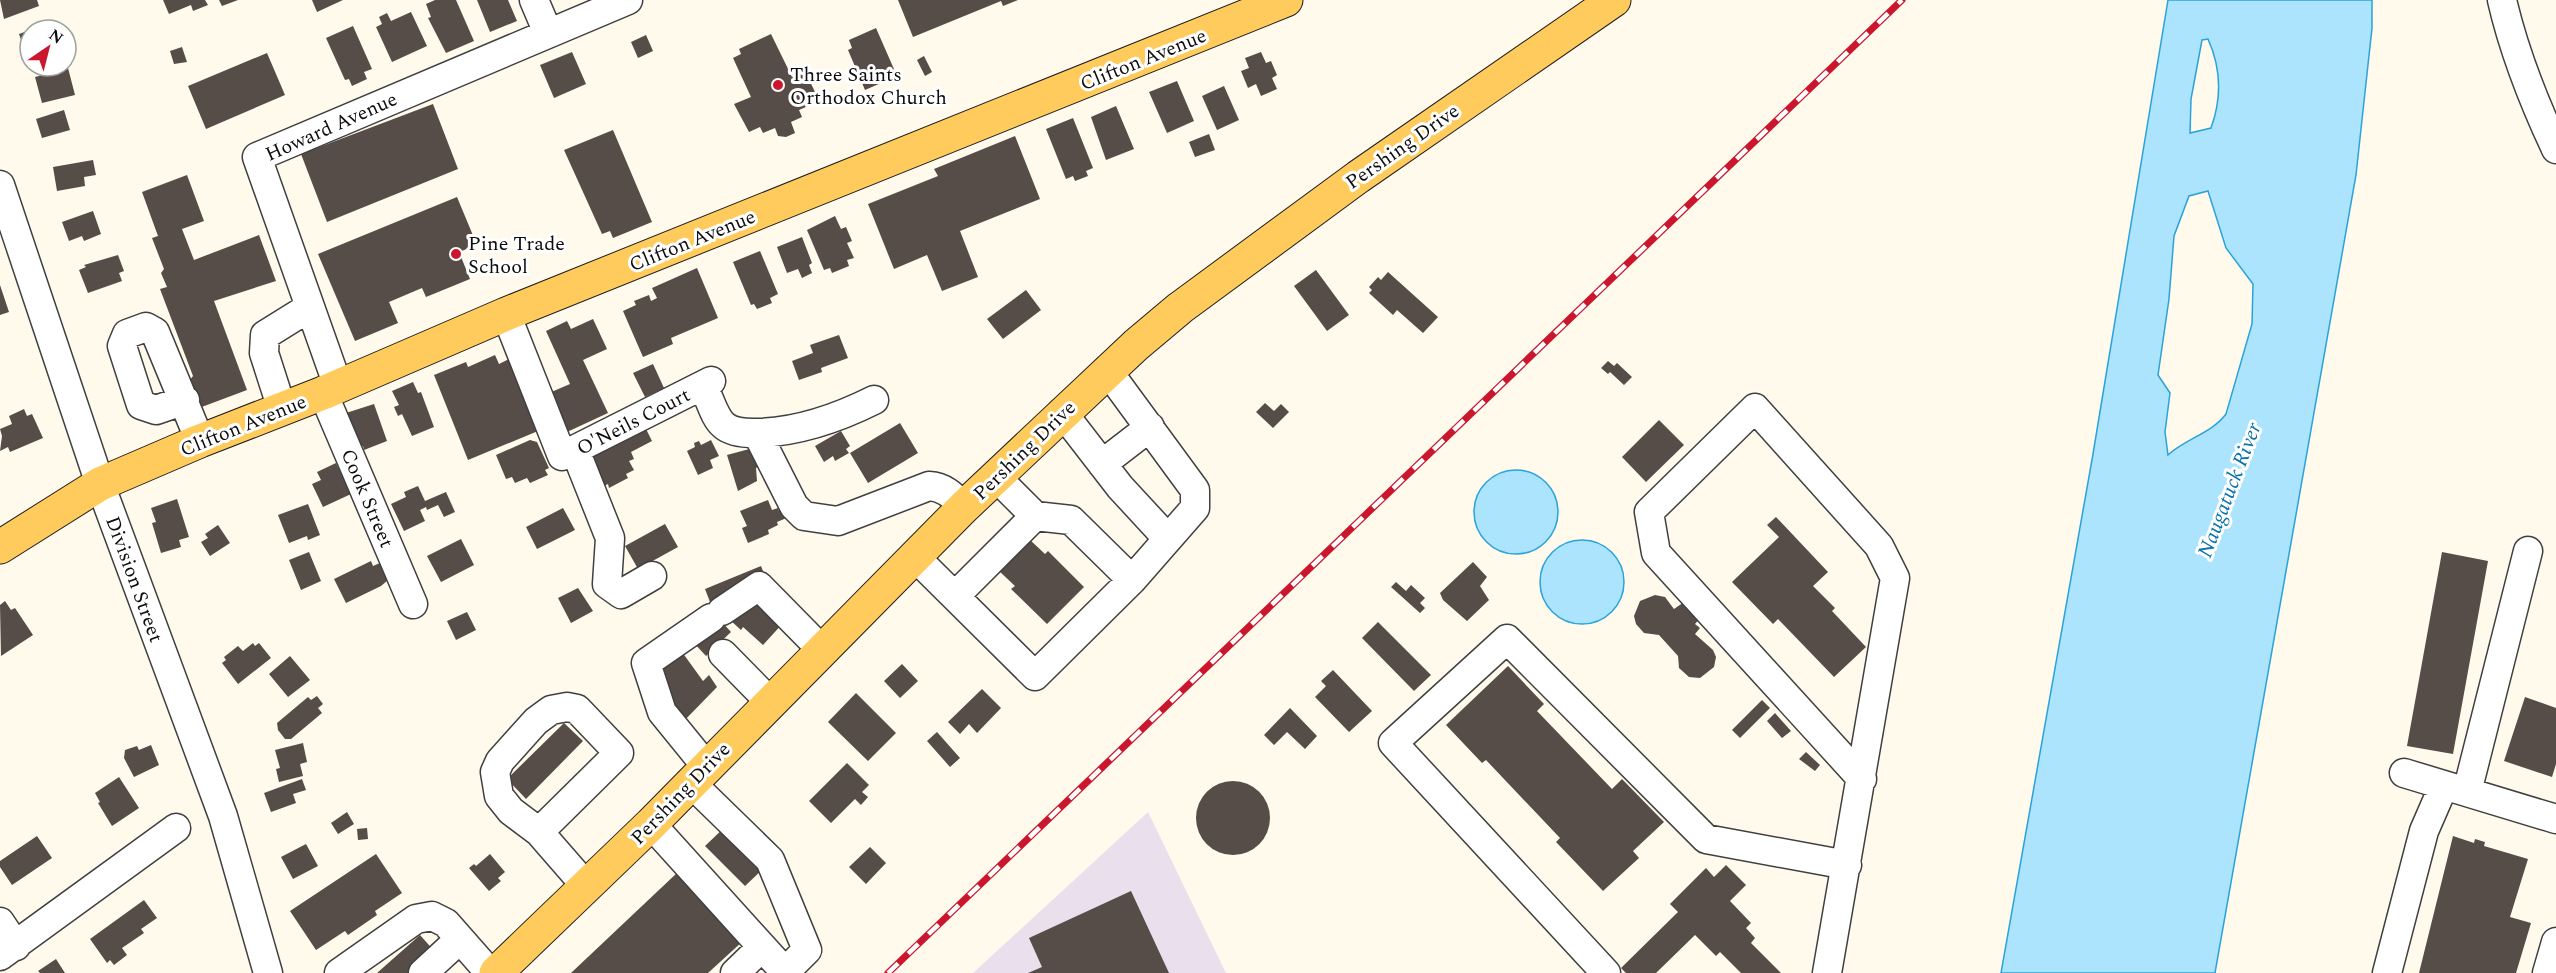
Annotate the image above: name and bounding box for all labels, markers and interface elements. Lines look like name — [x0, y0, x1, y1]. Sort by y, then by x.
north arrow — [18, 18, 78, 78]
street label: Clifton Avenue — [1076, 21, 1211, 99]
text: N — [44, 23, 68, 50]
place label: Three Saints Orthodox Church — [790, 60, 947, 113]
marker: Three Saints Orthodox Church — [771, 78, 785, 92]
street label: Howard Avenue — [260, 84, 402, 169]
street label: Pershing Drive — [1340, 96, 1466, 197]
street label: Clifton Avenue — [625, 202, 760, 280]
place label: Pine Trade School — [468, 229, 565, 282]
marker: Pine Trade School — [449, 247, 463, 261]
street label: O'Neils Court — [571, 380, 696, 463]
street label: Clifton Avenue — [176, 387, 311, 465]
street label: Pershing Drive — [966, 394, 1083, 508]
water label: Naugatuck River — [2189, 417, 2271, 563]
street label: Cook Street — [333, 444, 401, 553]
street label: Division Street — [97, 512, 171, 647]
street label: Pershing Drive — [624, 735, 738, 852]

